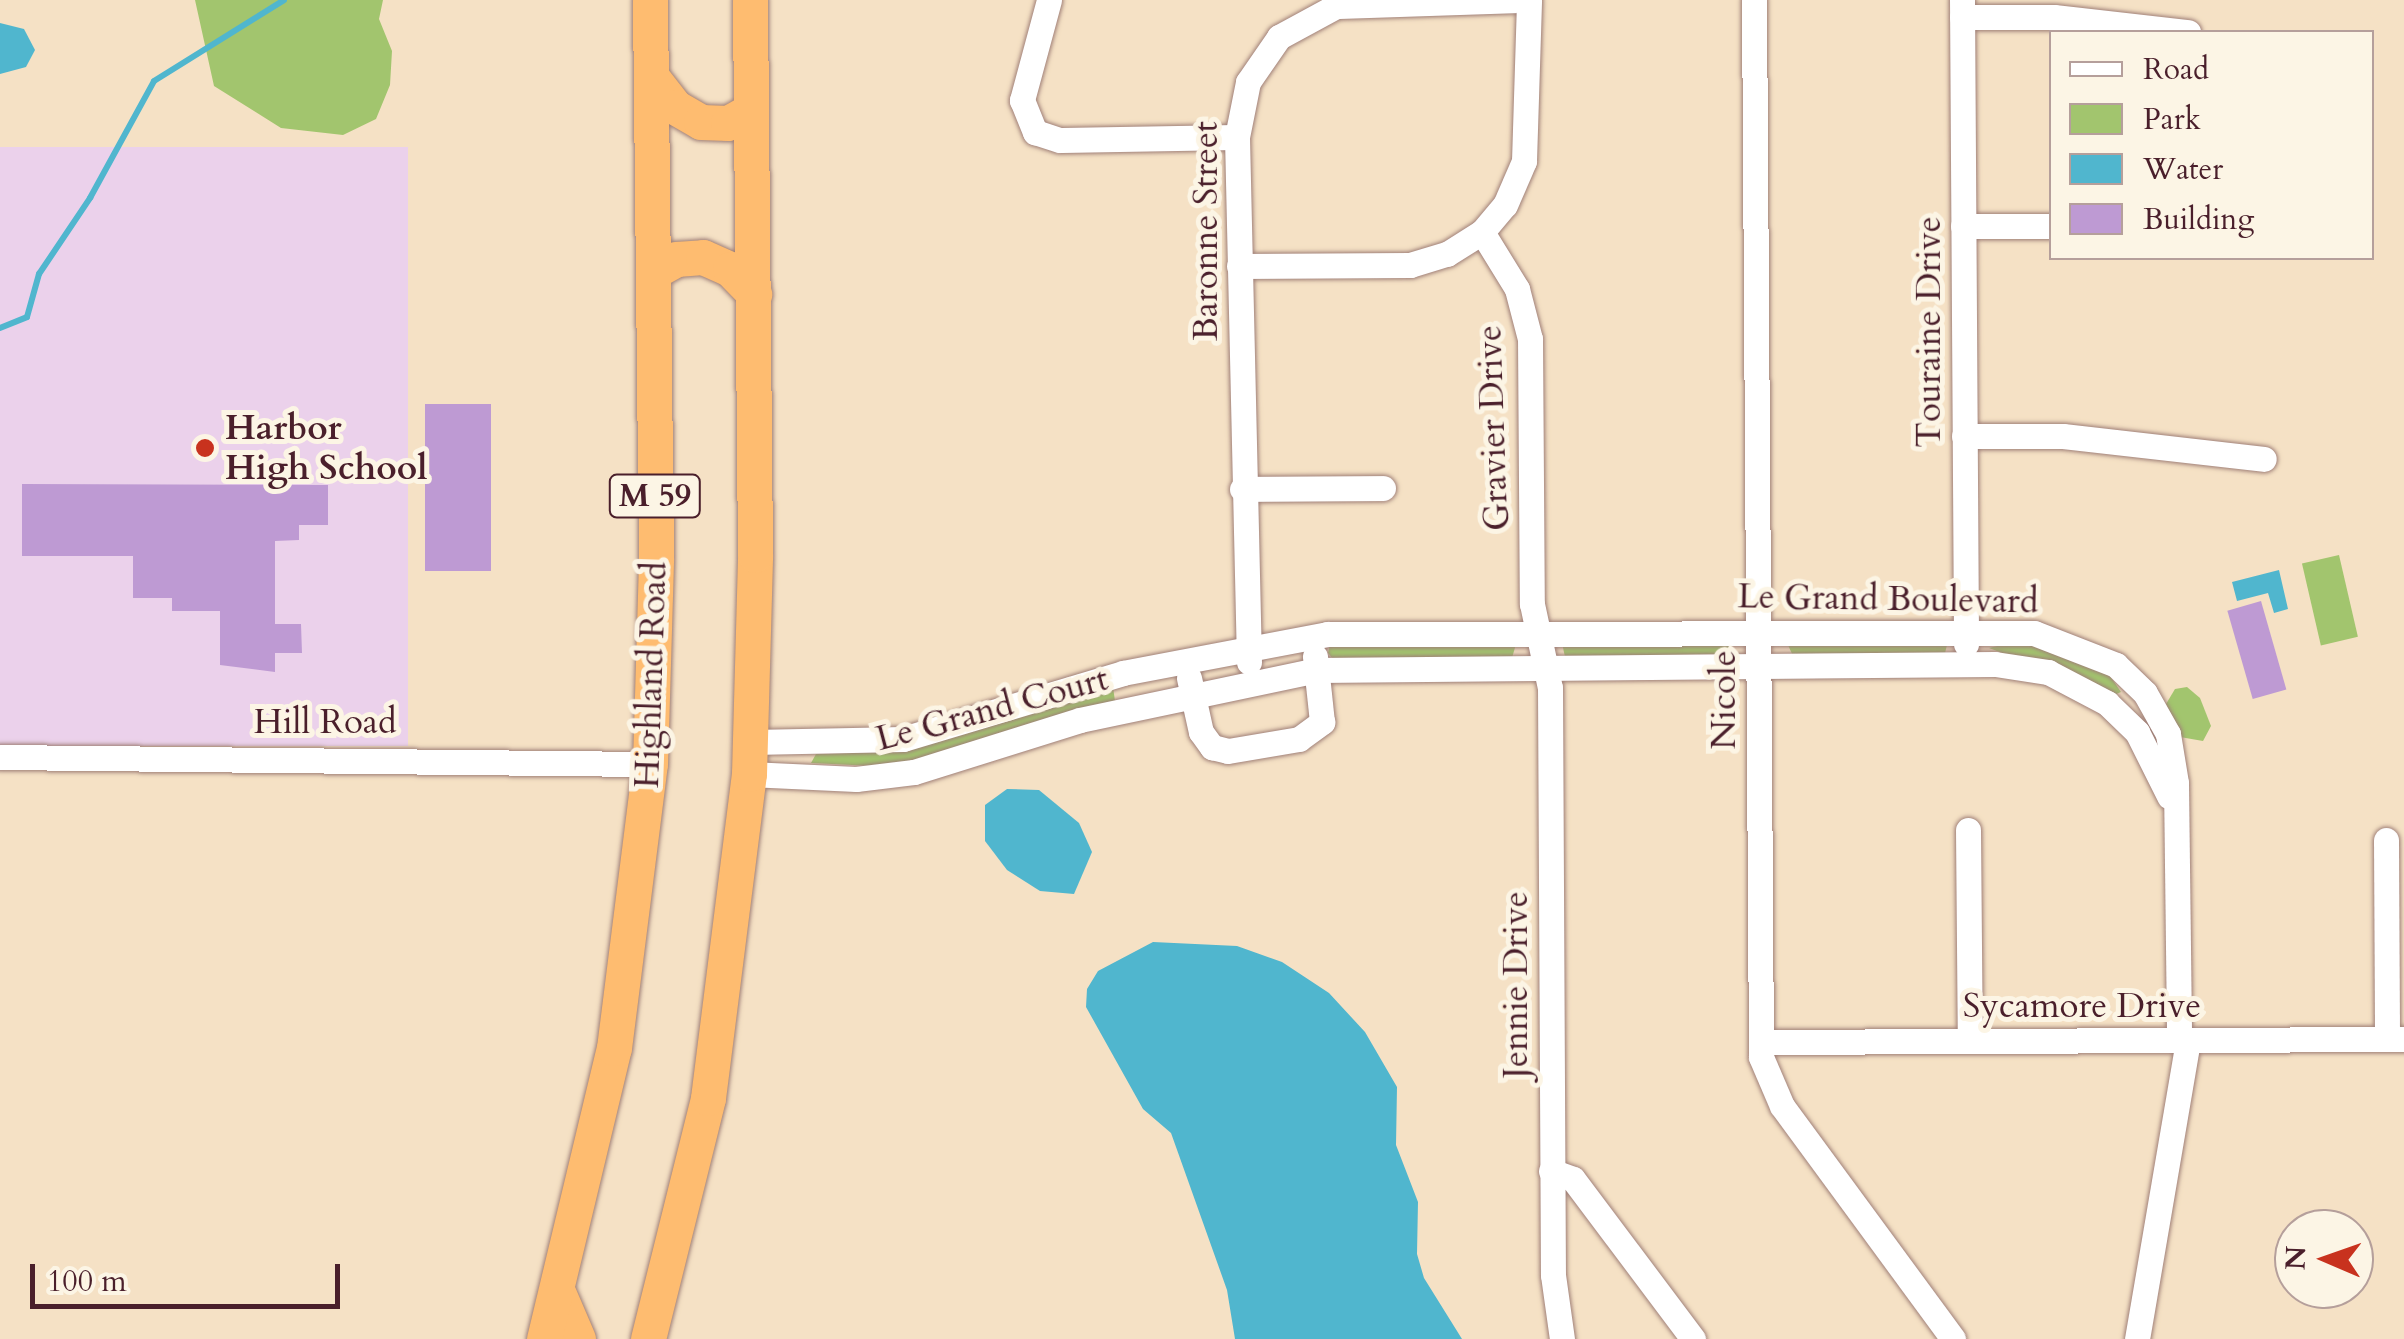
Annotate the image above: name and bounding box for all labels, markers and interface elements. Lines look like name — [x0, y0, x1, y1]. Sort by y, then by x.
legend — [2049, 30, 2374, 260]
text: Road — [2143, 49, 2209, 90]
text: Park — [2143, 99, 2201, 140]
street label: Baronne Street — [1185, 121, 1227, 341]
text: Water — [2143, 149, 2223, 190]
text: Building — [2143, 199, 2254, 240]
street label: Touraine Drive — [1908, 216, 1950, 448]
street label: Gravier Drive — [1468, 324, 1518, 532]
place label: Harbor High School — [225, 407, 427, 489]
marker: Harbor High School — [194, 437, 216, 459]
road number: M 59 — [608, 469, 702, 523]
street label: Highland Road — [626, 561, 676, 789]
street label: Le Grand Boulevard — [1737, 575, 2039, 623]
street label: Nicole — [1703, 650, 1745, 750]
street label: Le Grand Court — [871, 658, 1113, 760]
street label: Hill Road — [253, 701, 397, 743]
street label: Jennie Drive — [1495, 891, 1537, 1079]
street label: Sycamore Drive — [1963, 985, 2201, 1027]
north arrow — [2274, 1209, 2374, 1309]
scale bar — [35, 1244, 345, 1306]
text: N — [2277, 1245, 2315, 1271]
text: 100 m — [47, 1261, 127, 1302]

